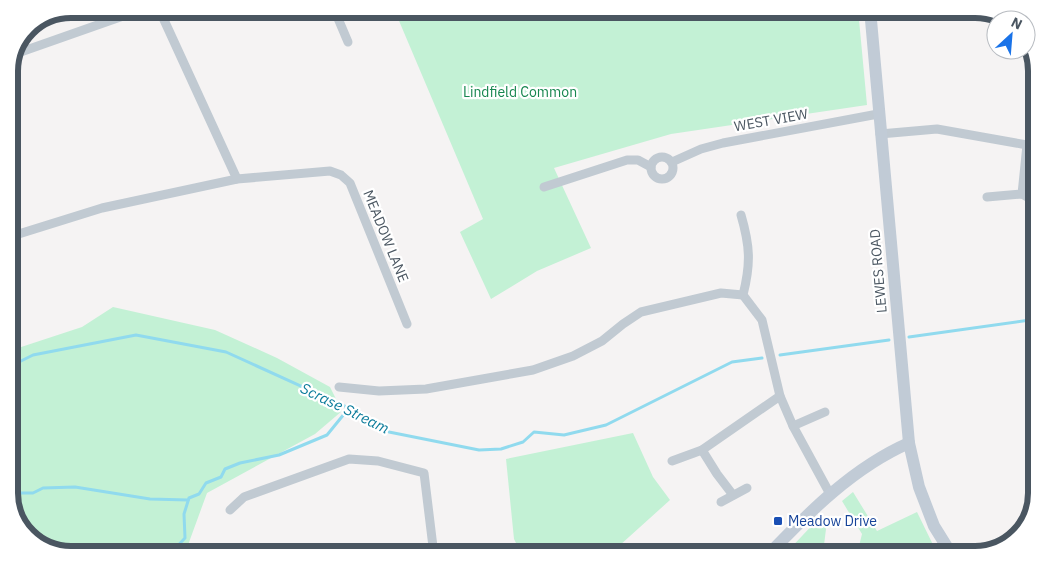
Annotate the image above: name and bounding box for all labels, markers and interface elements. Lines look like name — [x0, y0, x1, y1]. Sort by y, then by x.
north arrow — [986, 10, 1036, 60]
text: N — [1008, 13, 1025, 34]
park label: Lindfield Common — [463, 83, 577, 101]
street label: WEST VIEW — [733, 105, 810, 135]
street label: MEADOW LANE — [359, 187, 413, 285]
street label: LEWES ROAD — [865, 228, 891, 314]
water label: Scrase Stream — [298, 378, 392, 438]
place label: Meadow Drive — [788, 512, 877, 530]
marker: Meadow Drive — [772, 515, 784, 527]

